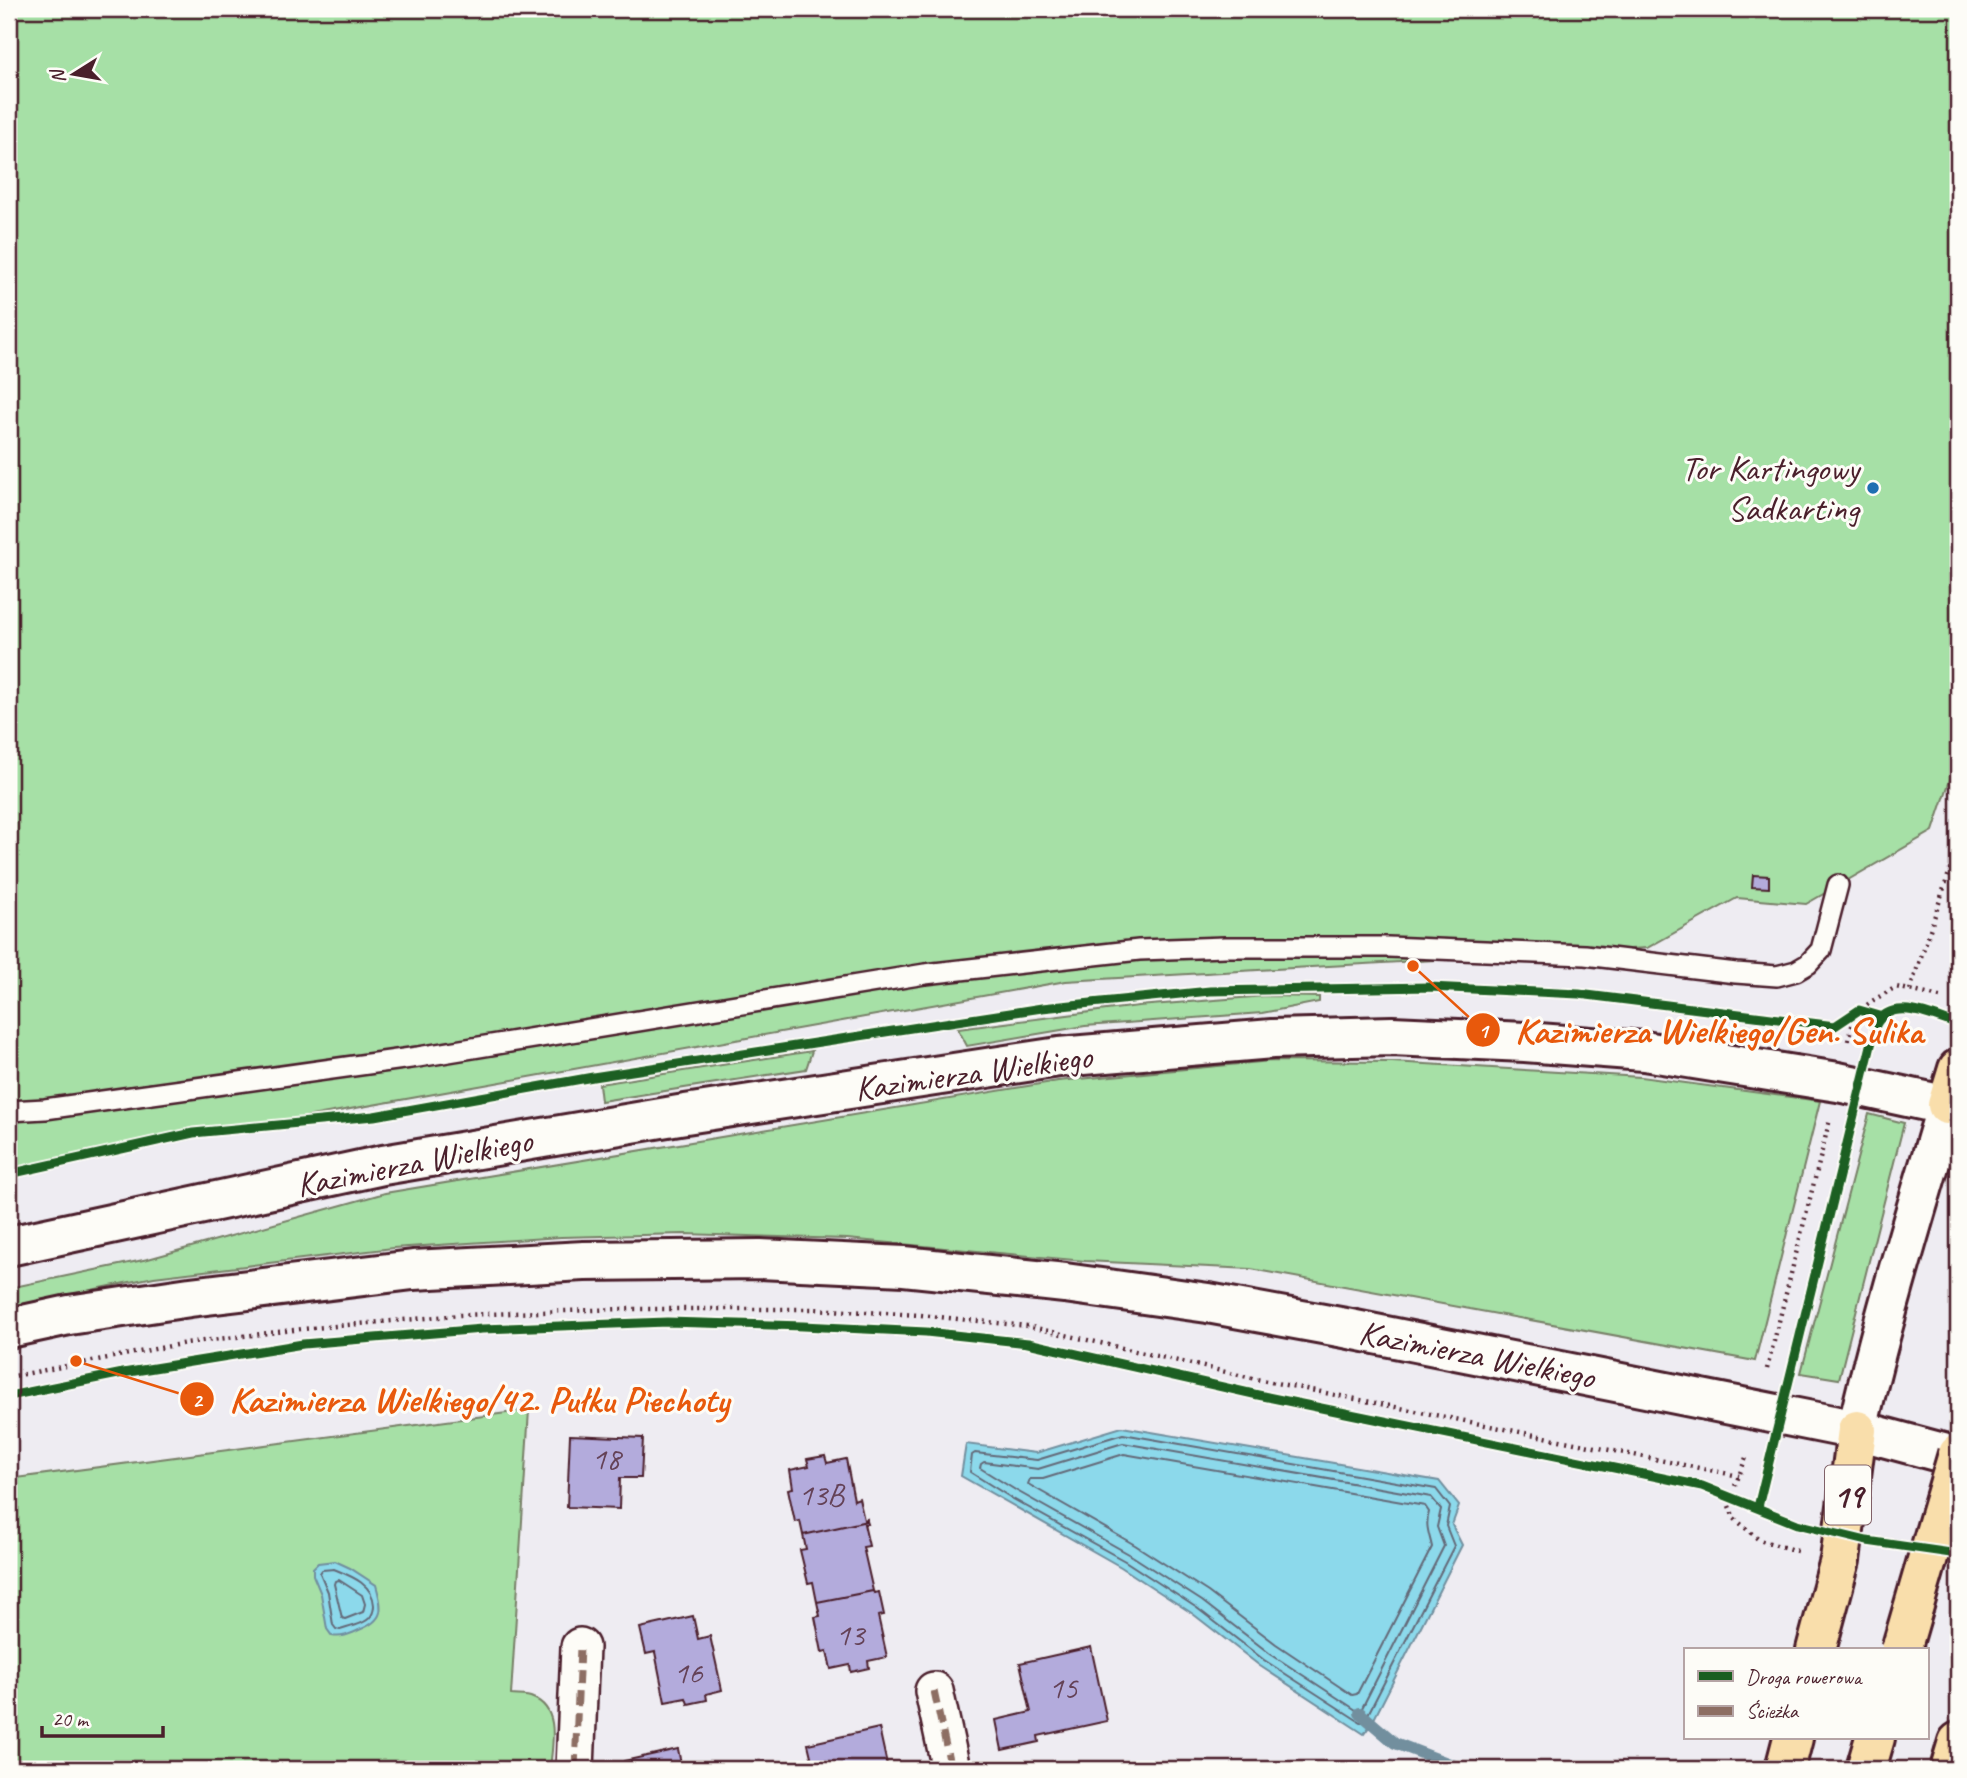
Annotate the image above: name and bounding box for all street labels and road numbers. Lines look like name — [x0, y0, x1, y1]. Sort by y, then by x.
street label: Kazimierza Wielkiego — [852, 1033, 1096, 1111]
street label: Kazimierza Wielkiego — [293, 1117, 537, 1207]
street label: Kazimierza Wielkiego — [1355, 1310, 1600, 1400]
road number: 19 — [1825, 1466, 1871, 1525]

